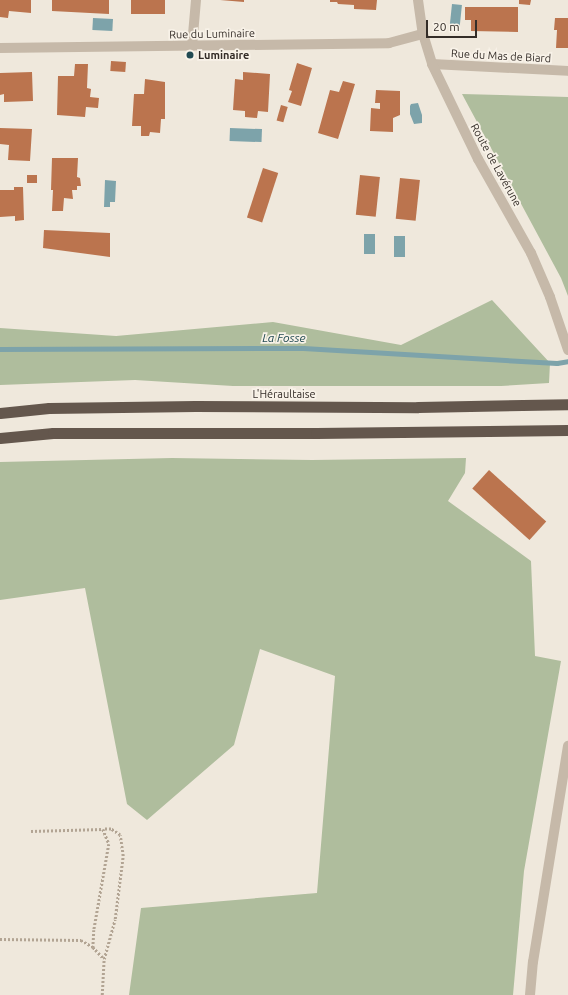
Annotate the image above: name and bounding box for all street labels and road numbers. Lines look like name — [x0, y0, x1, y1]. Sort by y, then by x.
street label: Rue du Luminaire — [169, 27, 255, 41]
street label: Rue du Mas de Biard — [451, 47, 551, 65]
street label: Route de Lavérune — [468, 121, 524, 209]
street label: L'Héraultaise — [252, 387, 316, 401]

